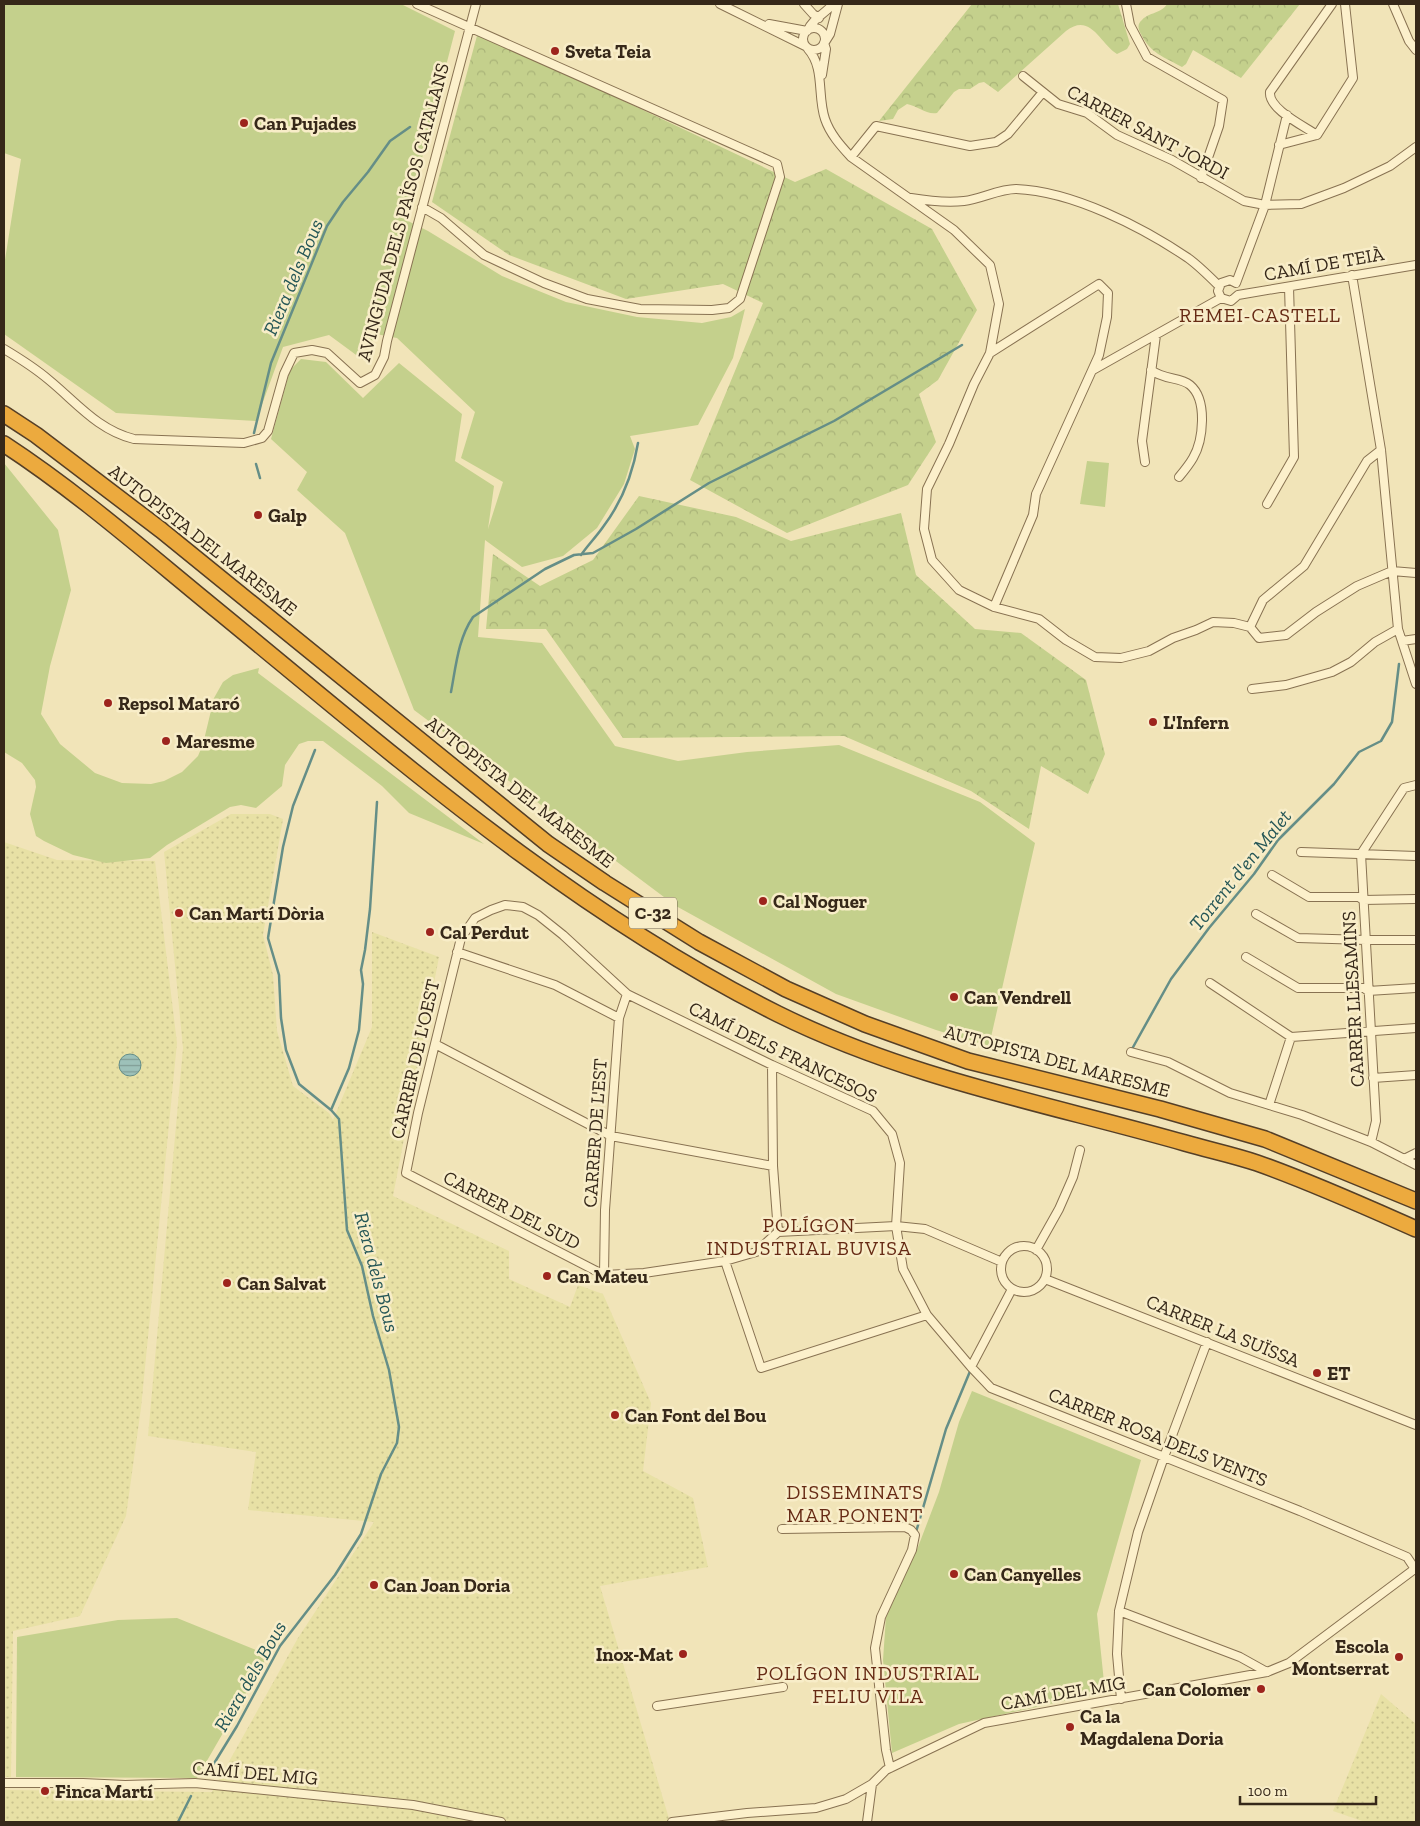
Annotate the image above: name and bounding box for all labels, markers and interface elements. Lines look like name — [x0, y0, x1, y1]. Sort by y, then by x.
place label: Sveta Teia — [565, 40, 651, 63]
marker: Sveta Teia — [549, 45, 561, 57]
street label: AVINGUDA DELS PAÏSOS CATALANS — [352, 60, 454, 364]
street label: CARRER SANT JORDI — [1063, 80, 1233, 184]
place label: Can Pujades — [254, 112, 357, 135]
marker: Can Pujades — [238, 117, 250, 129]
water label: Riera dels Bous — [258, 215, 328, 339]
street label: CAMÍ DE TEIÀ — [1262, 242, 1386, 286]
district label: REMEI-CASTELL — [1179, 303, 1341, 327]
street label: AUTOPISTA DEL MARESME — [104, 459, 302, 621]
place label: Galp — [268, 504, 307, 527]
marker: Galp — [252, 509, 264, 521]
place label: Repsol Mataró — [118, 692, 240, 715]
marker: Repsol Mataró — [102, 697, 114, 709]
street label: AUTOPISTA DEL MARESME — [421, 711, 619, 873]
place label: L'Infern — [1163, 711, 1230, 734]
marker: L'Infern — [1147, 716, 1159, 728]
place label: Maresme — [176, 730, 255, 753]
marker: Maresme — [160, 735, 172, 747]
water label: Torrent d'en Malet — [1184, 804, 1296, 935]
place label: Cal Noguer — [773, 890, 868, 913]
marker: Cal Noguer — [757, 895, 769, 907]
road number: C-32 — [629, 898, 677, 928]
place label: Can Martí Dòria — [189, 902, 325, 925]
marker: Can Martí Dòria — [173, 907, 185, 919]
street label: CARRER LLESAMINS — [1337, 910, 1369, 1088]
place label: Cal Perdut — [440, 921, 529, 944]
marker: Cal Perdut — [424, 926, 436, 938]
street label: CARRER DE L'OEST — [385, 977, 445, 1141]
place label: Can Vendrell — [964, 986, 1072, 1009]
marker: Can Vendrell — [948, 991, 960, 1003]
street label: CAMÍ DELS FRANCESOS — [685, 996, 881, 1108]
street label: AUTOPISTA DEL MARESME — [942, 1020, 1172, 1102]
street label: CARRER DE L'EST — [578, 1057, 612, 1208]
street label: CARRER DEL SUD — [440, 1165, 584, 1255]
water label: Riera dels Bous — [349, 1209, 405, 1335]
district label: POLÍGON INDUSTRIAL BUVISA — [706, 1213, 912, 1260]
place label: Can Mateu — [557, 1265, 648, 1288]
marker: Can Mateu — [541, 1270, 553, 1282]
place label: Can Salvat — [237, 1272, 327, 1295]
marker: Can Salvat — [221, 1277, 233, 1289]
street label: CARRER LA SUÏSSA — [1143, 1290, 1304, 1373]
place label: ET — [1327, 1362, 1351, 1385]
marker: ET — [1311, 1367, 1323, 1379]
street label: CARRER ROSA DELS VENTS — [1045, 1382, 1271, 1492]
place label: Can Font del Bou — [625, 1404, 766, 1427]
marker: Can Font del Bou — [609, 1409, 621, 1421]
district label: DISSEMINATS MAR PONENT — [786, 1480, 924, 1527]
place label: Can Canyelles — [964, 1563, 1081, 1586]
marker: Can Canyelles — [948, 1568, 960, 1580]
place label: Can Joan Doria — [384, 1574, 511, 1597]
marker: Can Joan Doria — [368, 1579, 380, 1591]
water label: Riera dels Bous — [209, 1616, 291, 1736]
place label: Escola Montserrat — [1292, 1635, 1389, 1680]
place label: Inox-Mat — [596, 1643, 673, 1666]
marker: Inox-Mat — [677, 1648, 689, 1660]
marker: Escola Montserrat — [1393, 1651, 1405, 1663]
district label: POLÍGON INDUSTRIAL FELIU VILA — [756, 1661, 980, 1708]
street label: CAMÍ DEL MIG — [999, 1671, 1127, 1715]
place label: Can Colomer — [1143, 1678, 1252, 1701]
marker: Can Colomer — [1255, 1683, 1267, 1695]
place label: Ca la Magdalena Doria — [1080, 1705, 1224, 1750]
marker: Ca la Magdalena Doria — [1064, 1721, 1076, 1733]
street label: CAMÍ DEL MIG — [191, 1756, 319, 1790]
scale bar — [1240, 1774, 1376, 1806]
place label: Finca Martí — [55, 1780, 153, 1803]
text: 100 m — [1248, 1782, 1287, 1800]
marker: Finca Martí — [39, 1785, 51, 1797]

